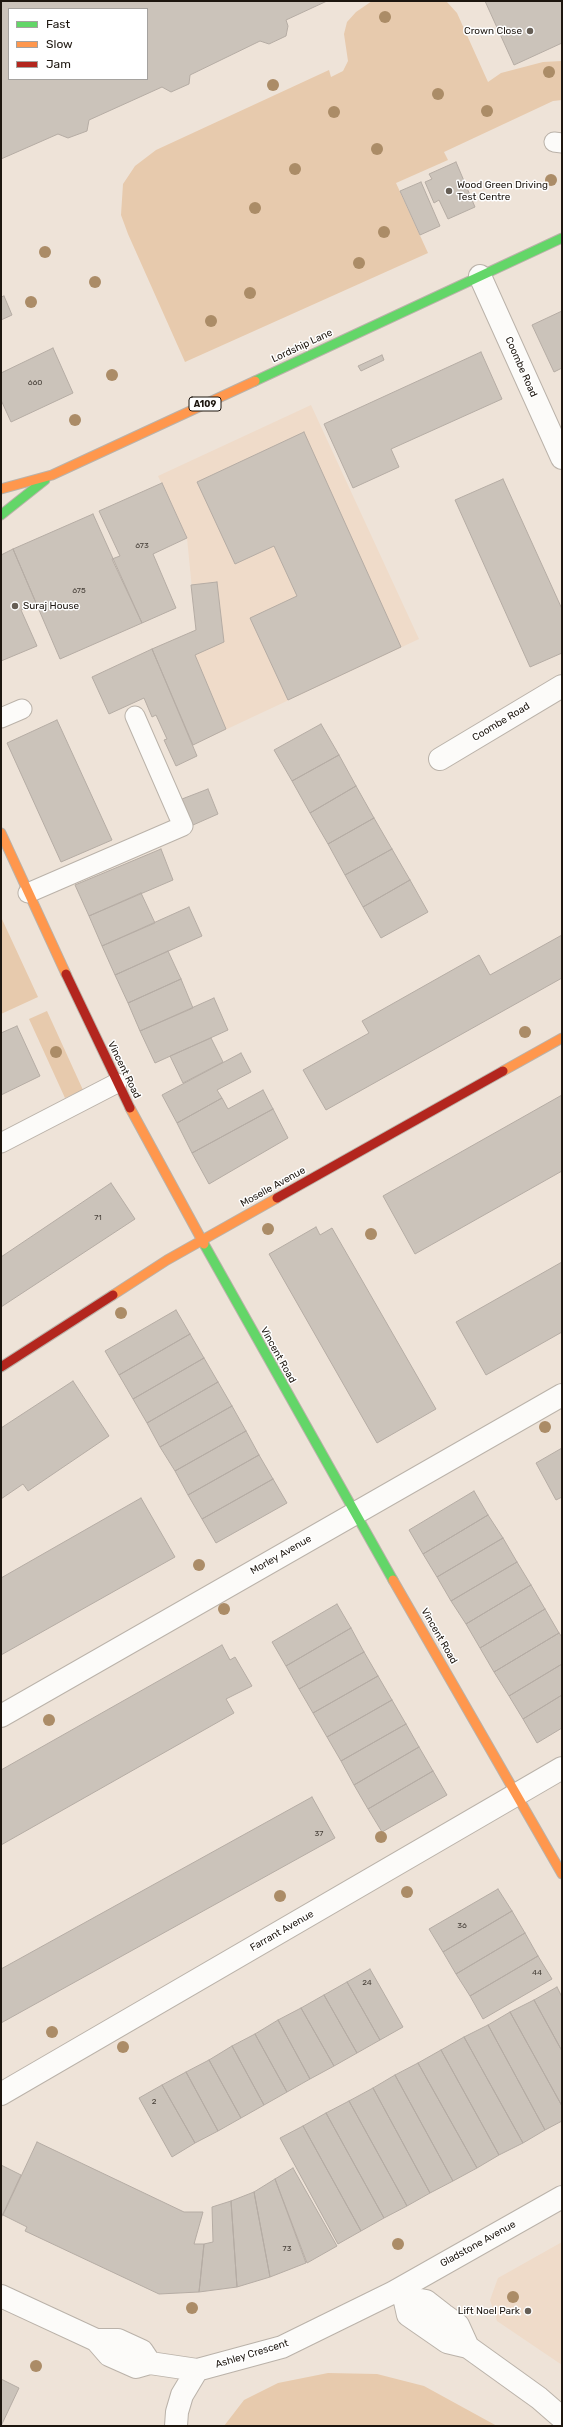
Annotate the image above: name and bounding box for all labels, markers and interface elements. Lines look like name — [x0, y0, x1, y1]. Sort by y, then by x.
legend — [8, 8, 148, 80]
text: Fast — [46, 17, 70, 31]
place label: Crown Close — [464, 25, 522, 37]
marker: Crown Close — [525, 26, 535, 36]
text: Slow — [46, 37, 73, 51]
text: Jam — [46, 57, 71, 71]
place label: Wood Green Driving Test Centre — [457, 179, 548, 202]
marker: Wood Green Driving Test Centre — [444, 186, 454, 196]
street label: Lordship Lane — [270, 327, 334, 365]
street label: Coombe Road — [502, 335, 540, 399]
house number: 660 — [28, 378, 42, 388]
road number: A109 — [189, 397, 221, 411]
house number: 673 — [135, 541, 149, 551]
house number: 675 — [72, 586, 86, 596]
place label: Suraj House — [23, 600, 79, 612]
marker: Suraj House — [10, 601, 20, 611]
street label: Coombe Road — [470, 700, 532, 744]
street label: Vincent Road — [105, 1039, 143, 1101]
street label: Moselle Avenue — [238, 1164, 308, 1210]
house number: 71 — [94, 1213, 102, 1223]
street label: Vincent Road — [258, 1325, 298, 1385]
street label: Morley Avenue — [248, 1533, 314, 1577]
street label: Vincent Road — [418, 1606, 460, 1666]
house number: 37 — [315, 1829, 323, 1839]
street label: Farrant Avenue — [248, 1908, 316, 1954]
house number: 36 — [457, 1921, 467, 1931]
house number: 44 — [532, 1968, 542, 1978]
house number: 24 — [362, 1978, 372, 1988]
house number: 2 — [152, 2097, 156, 2107]
street label: Gladstone Avenue — [438, 2218, 518, 2270]
house number: 73 — [283, 2244, 291, 2254]
place label: Lift Noel Park — [458, 2305, 520, 2317]
marker: Lift Noel Park — [523, 2306, 533, 2316]
street label: Ashley Crescent — [214, 2337, 290, 2371]

